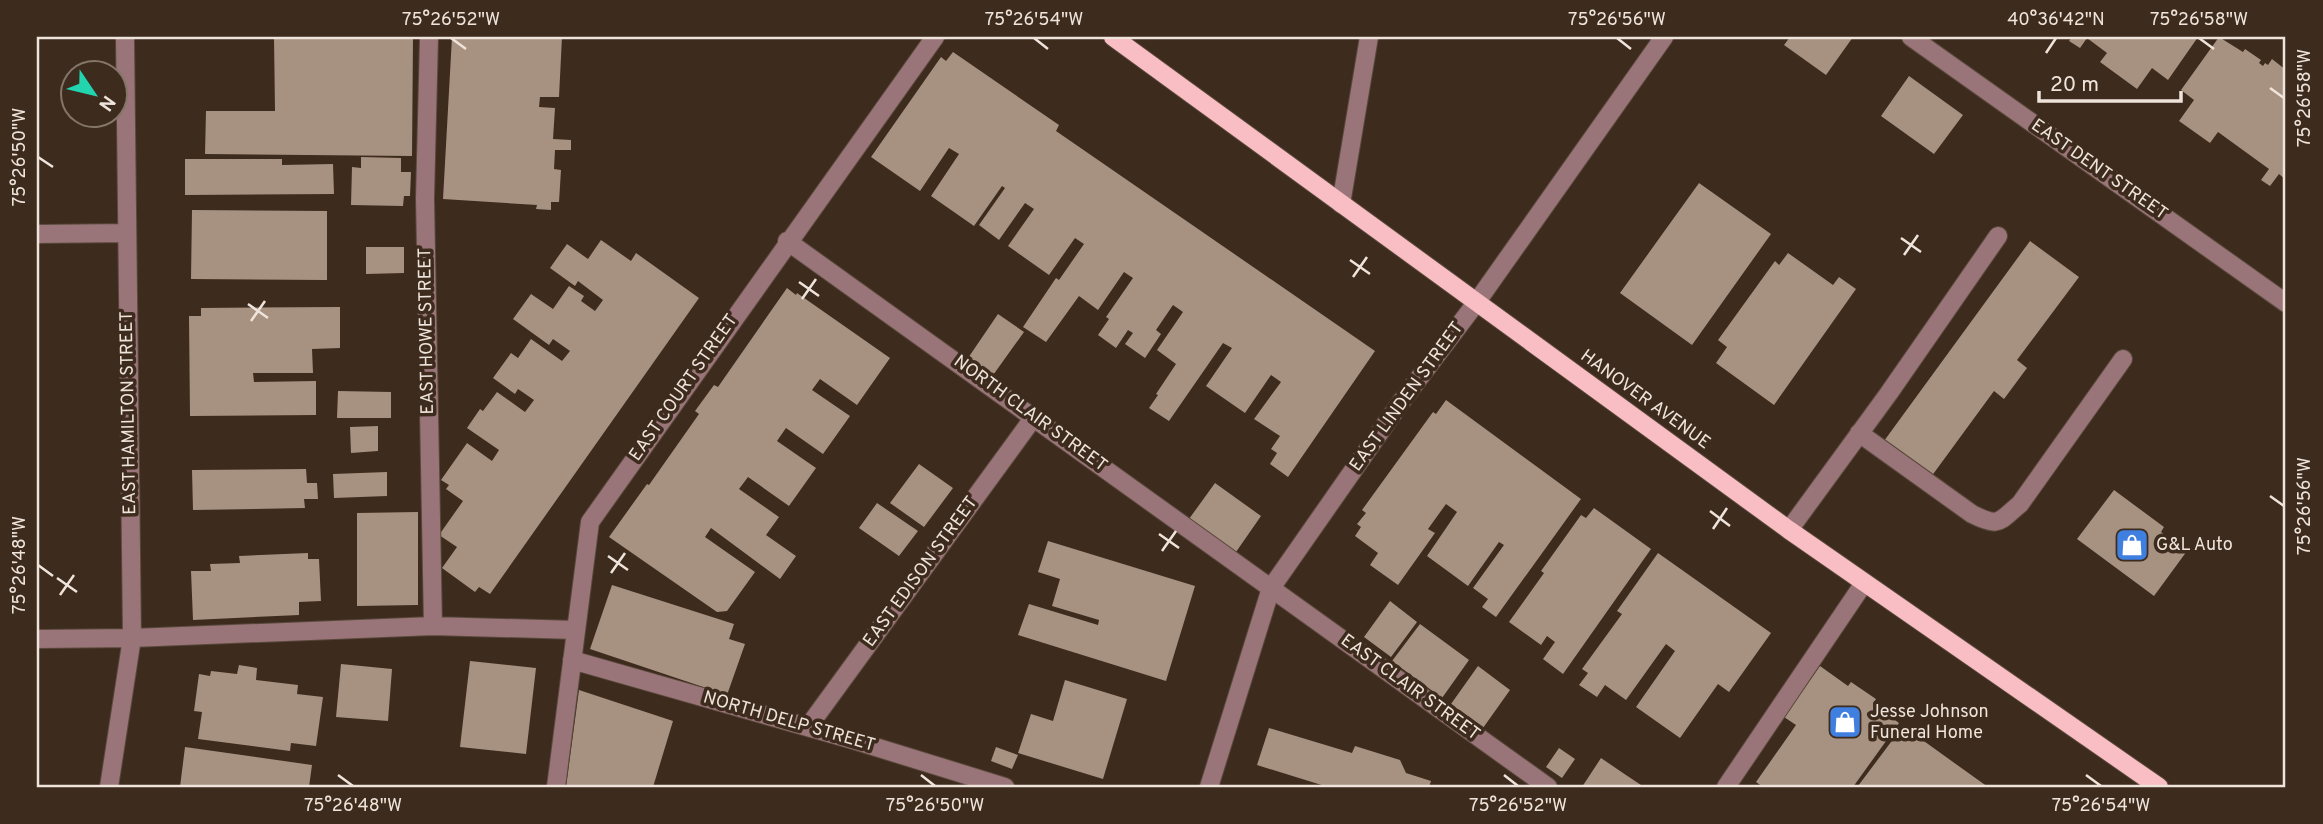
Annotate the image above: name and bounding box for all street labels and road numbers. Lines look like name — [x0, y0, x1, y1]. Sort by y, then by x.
street label: EAST DENT STREET — [2026, 114, 2172, 226]
street label: EAST HOWE STREET — [414, 247, 440, 415]
street label: EAST COURT STREET — [625, 310, 743, 466]
street label: EAST HAMILTON STREET — [116, 311, 142, 515]
street label: EAST LINDEN STREET — [1345, 318, 1469, 476]
street label: HANOVER AVENUE — [1575, 345, 1715, 455]
street label: NORTH CLAIR STREET — [949, 351, 1111, 477]
street label: EAST EDISON STREET — [859, 492, 983, 652]
street label: EAST CLAIR STREET — [1336, 630, 1484, 746]
street label: NORTH DELP STREET — [700, 686, 878, 758]

